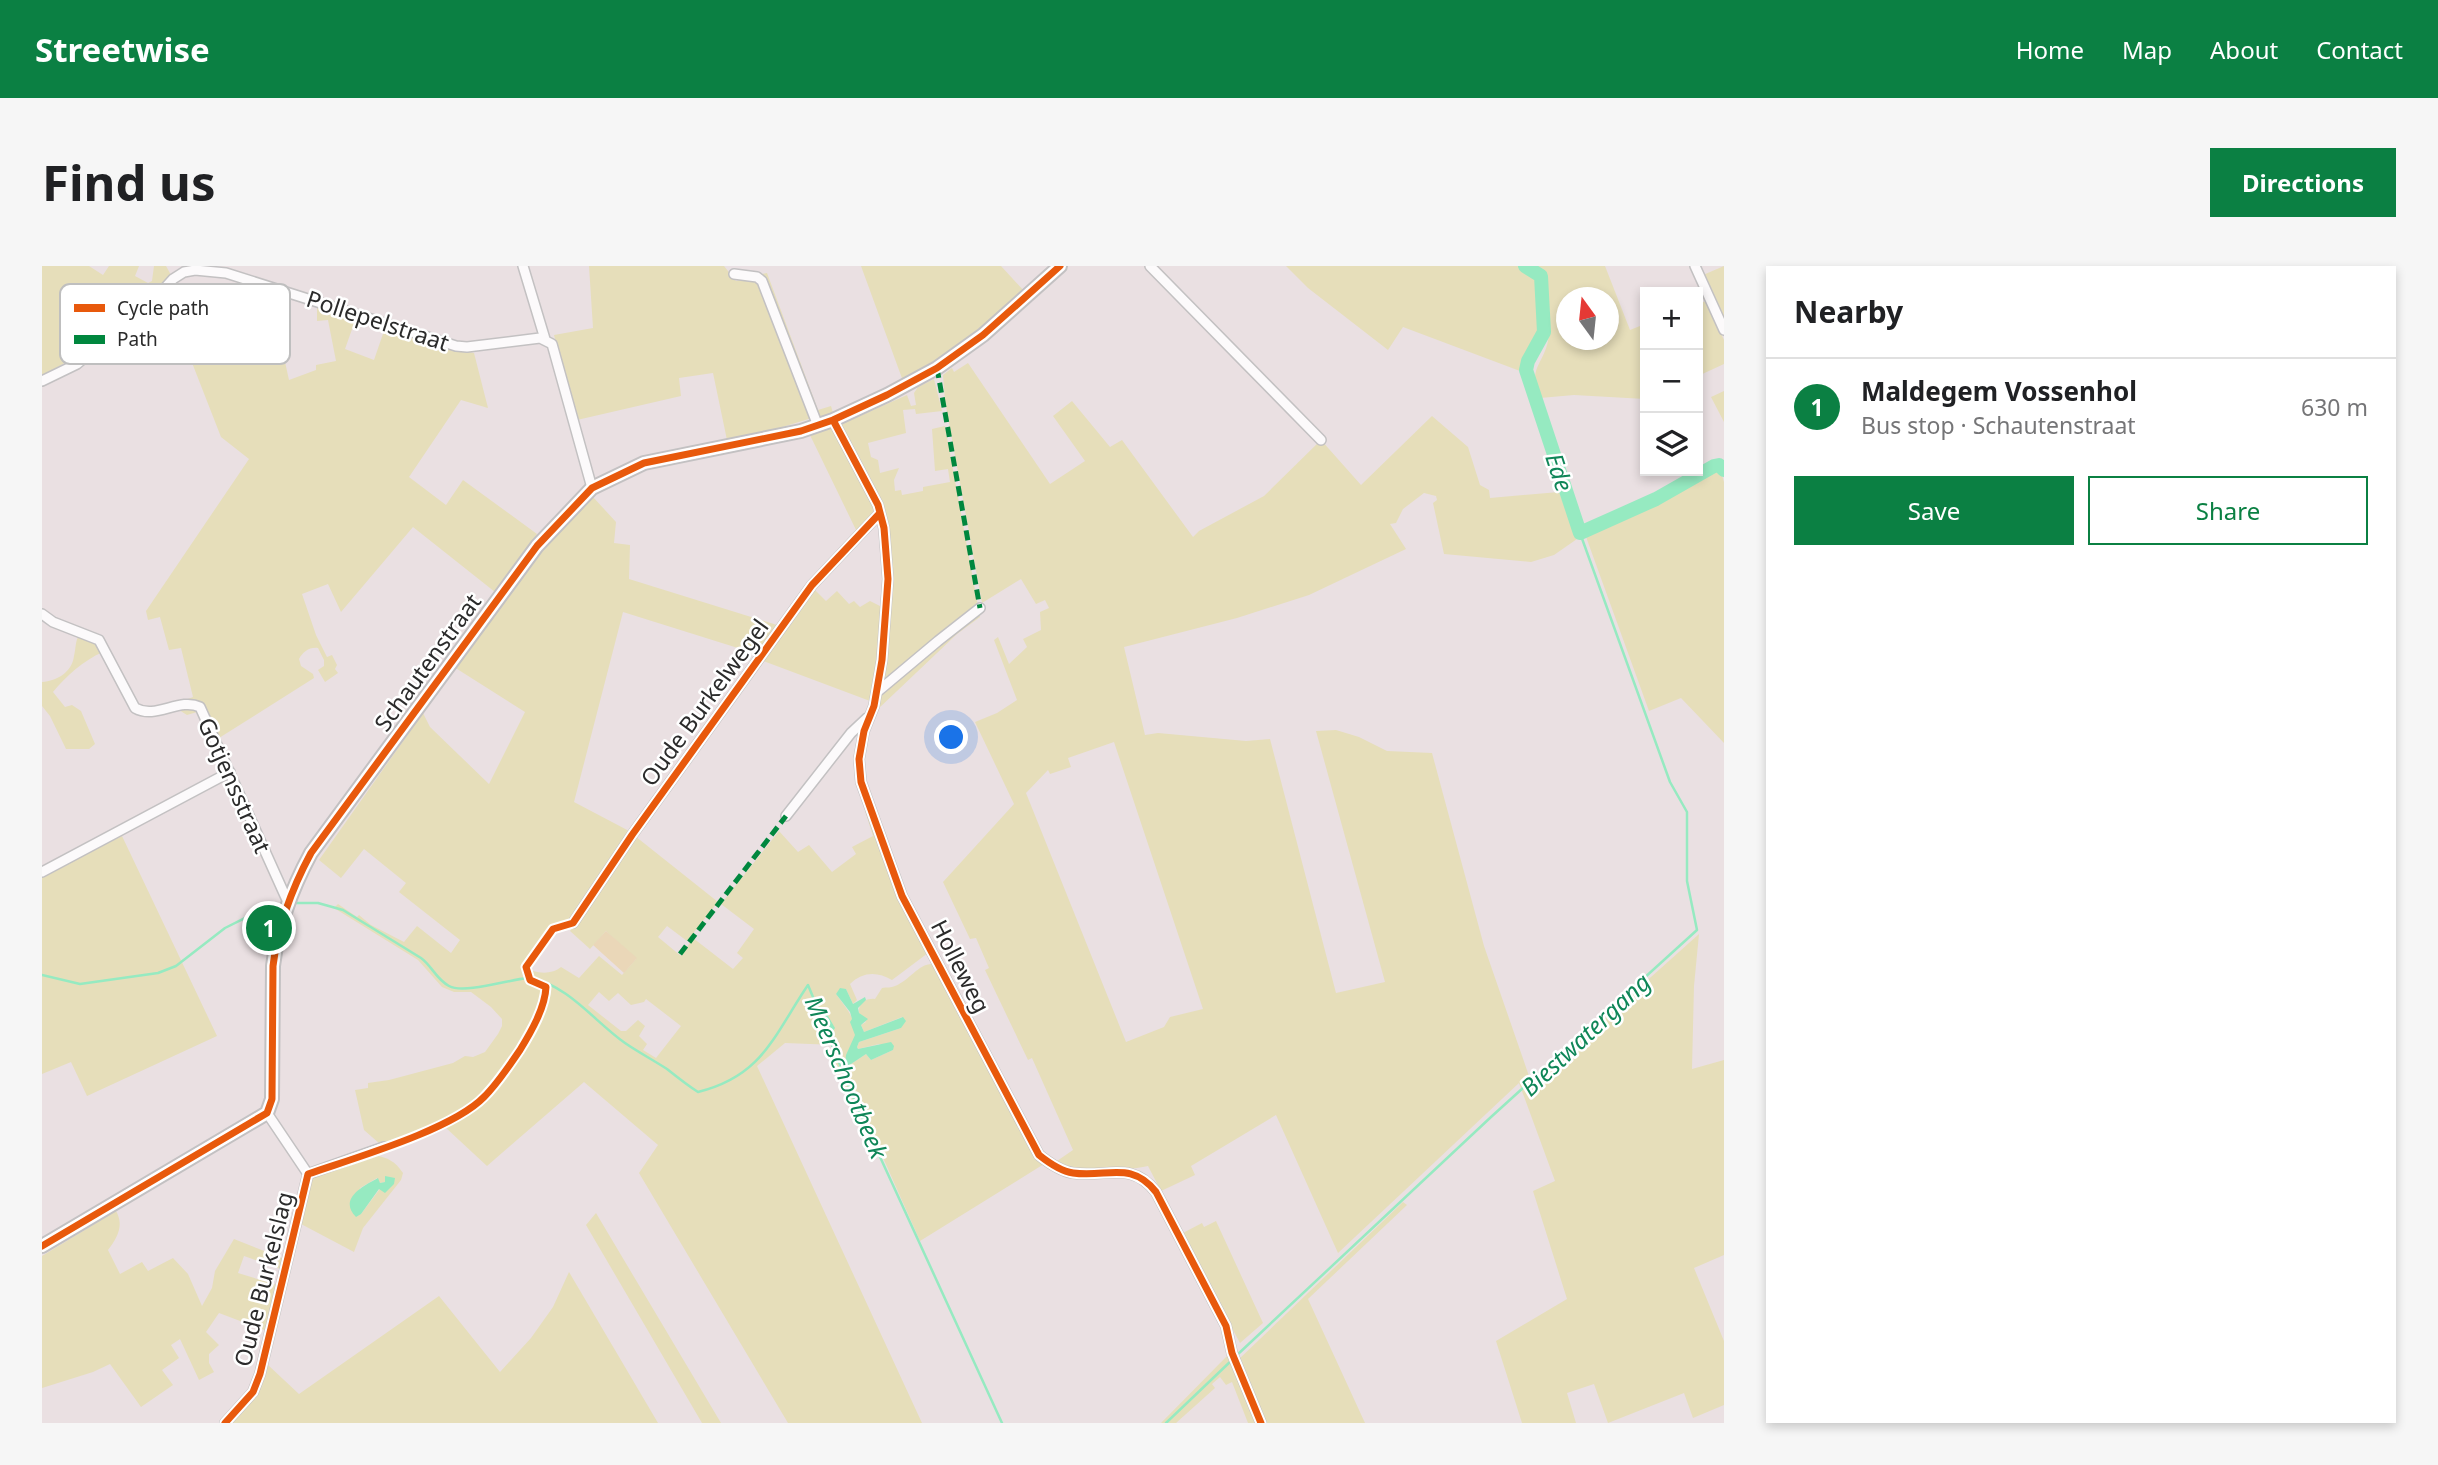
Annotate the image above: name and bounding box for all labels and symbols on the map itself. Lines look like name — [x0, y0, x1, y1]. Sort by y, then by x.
street label: Pollepelstraat — [303, 282, 453, 358]
legend — [60, 284, 290, 364]
north arrow — [1556, 287, 1619, 350]
text: Cycle path — [117, 295, 209, 321]
text: Path — [117, 326, 158, 352]
water label: Ede — [1538, 449, 1582, 495]
street label: Schautenstraat — [366, 587, 488, 737]
street label: Oude Burkelwegel — [633, 612, 775, 792]
street label: Gotjensstraat — [191, 712, 279, 858]
your location — [934, 720, 968, 754]
pin: 1 — [246, 902, 292, 954]
street label: Holleweg — [924, 914, 998, 1018]
water label: Biestwatergang — [1513, 965, 1657, 1103]
water label: Meerschootbeek — [798, 991, 897, 1164]
street label: Oude Burkelslag — [226, 1188, 300, 1370]

